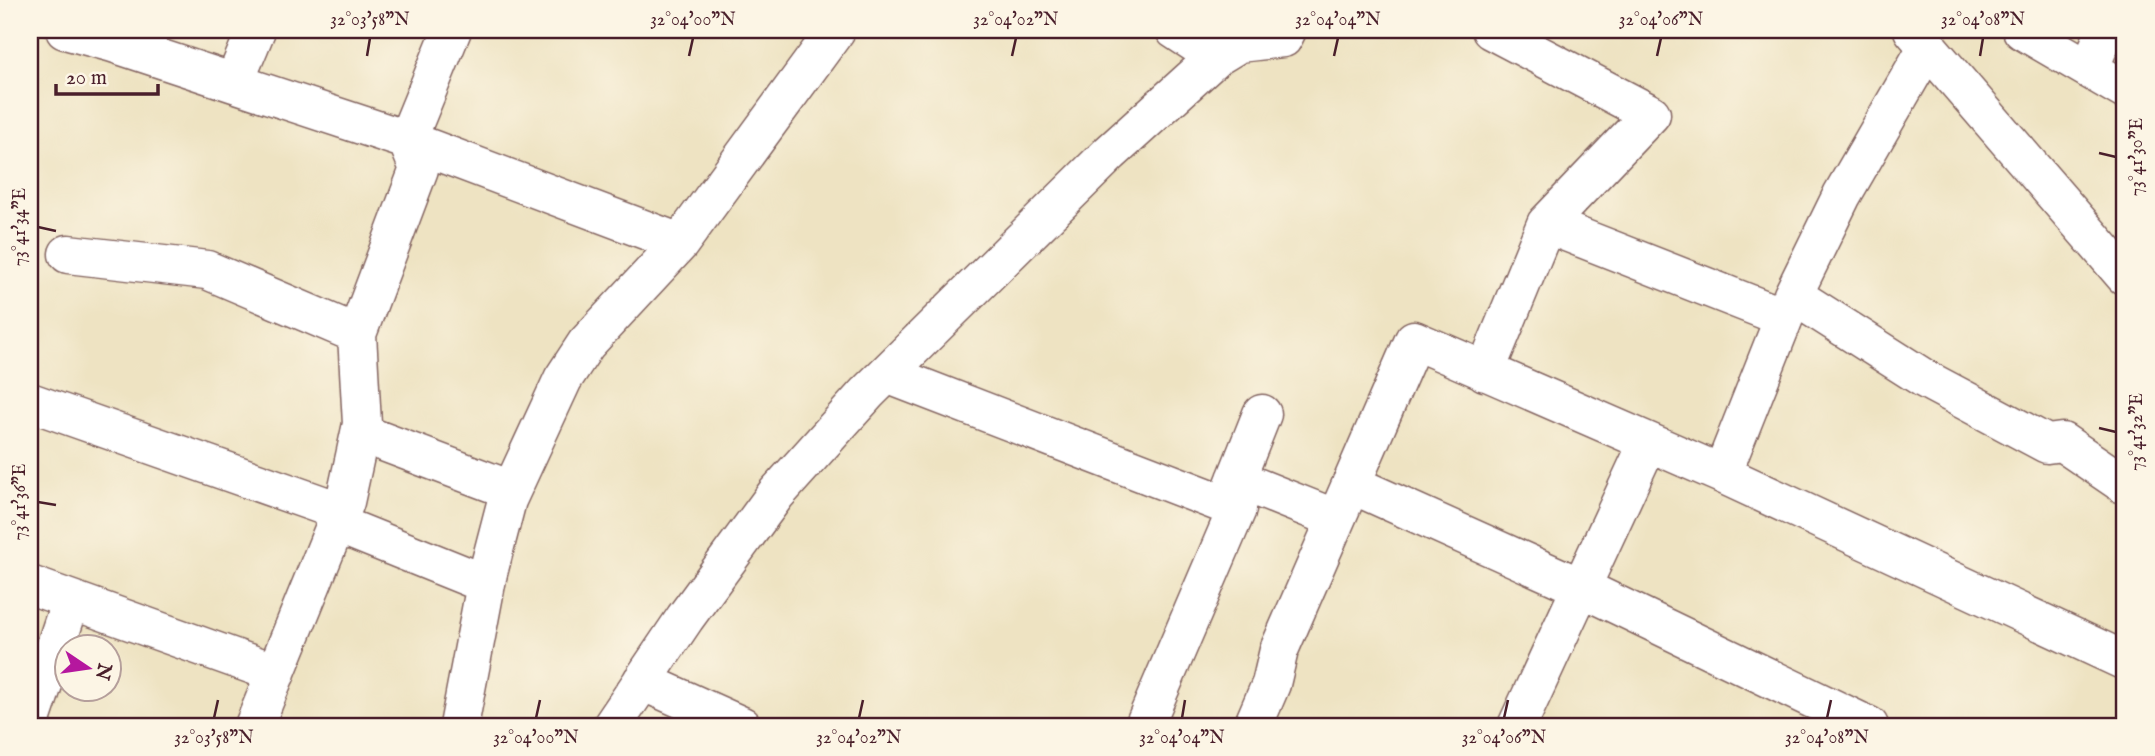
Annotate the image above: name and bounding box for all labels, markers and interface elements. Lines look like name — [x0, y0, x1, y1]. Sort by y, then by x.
text: 32°03'58"N — [330, 9, 410, 32]
text: 32°04'00"N — [650, 9, 736, 32]
text: 32°04'02"N — [973, 9, 1059, 32]
text: 32°04'04"N — [1295, 9, 1381, 32]
text: 32°04'06"N — [1619, 9, 1704, 32]
text: 32°04'08"N — [1941, 9, 2025, 32]
scale bar — [56, 52, 158, 96]
text: 20 m — [66, 65, 107, 92]
text: 73°41'30"E — [2126, 118, 2149, 196]
text: 73°41'34"E — [9, 188, 32, 266]
text: 73°41'32"E — [2126, 393, 2149, 471]
text: 73°41'36"E — [9, 463, 32, 541]
north arrow — [52, 634, 122, 704]
text: N — [89, 660, 116, 683]
text: 32°03'58"N — [174, 727, 254, 750]
text: 32°04'00"N — [493, 727, 579, 750]
text: 32°04'02"N — [816, 727, 902, 750]
text: 32°04'04"N — [1139, 727, 1225, 750]
text: 32°04'06"N — [1462, 727, 1547, 750]
text: 32°04'08"N — [1785, 727, 1869, 750]

